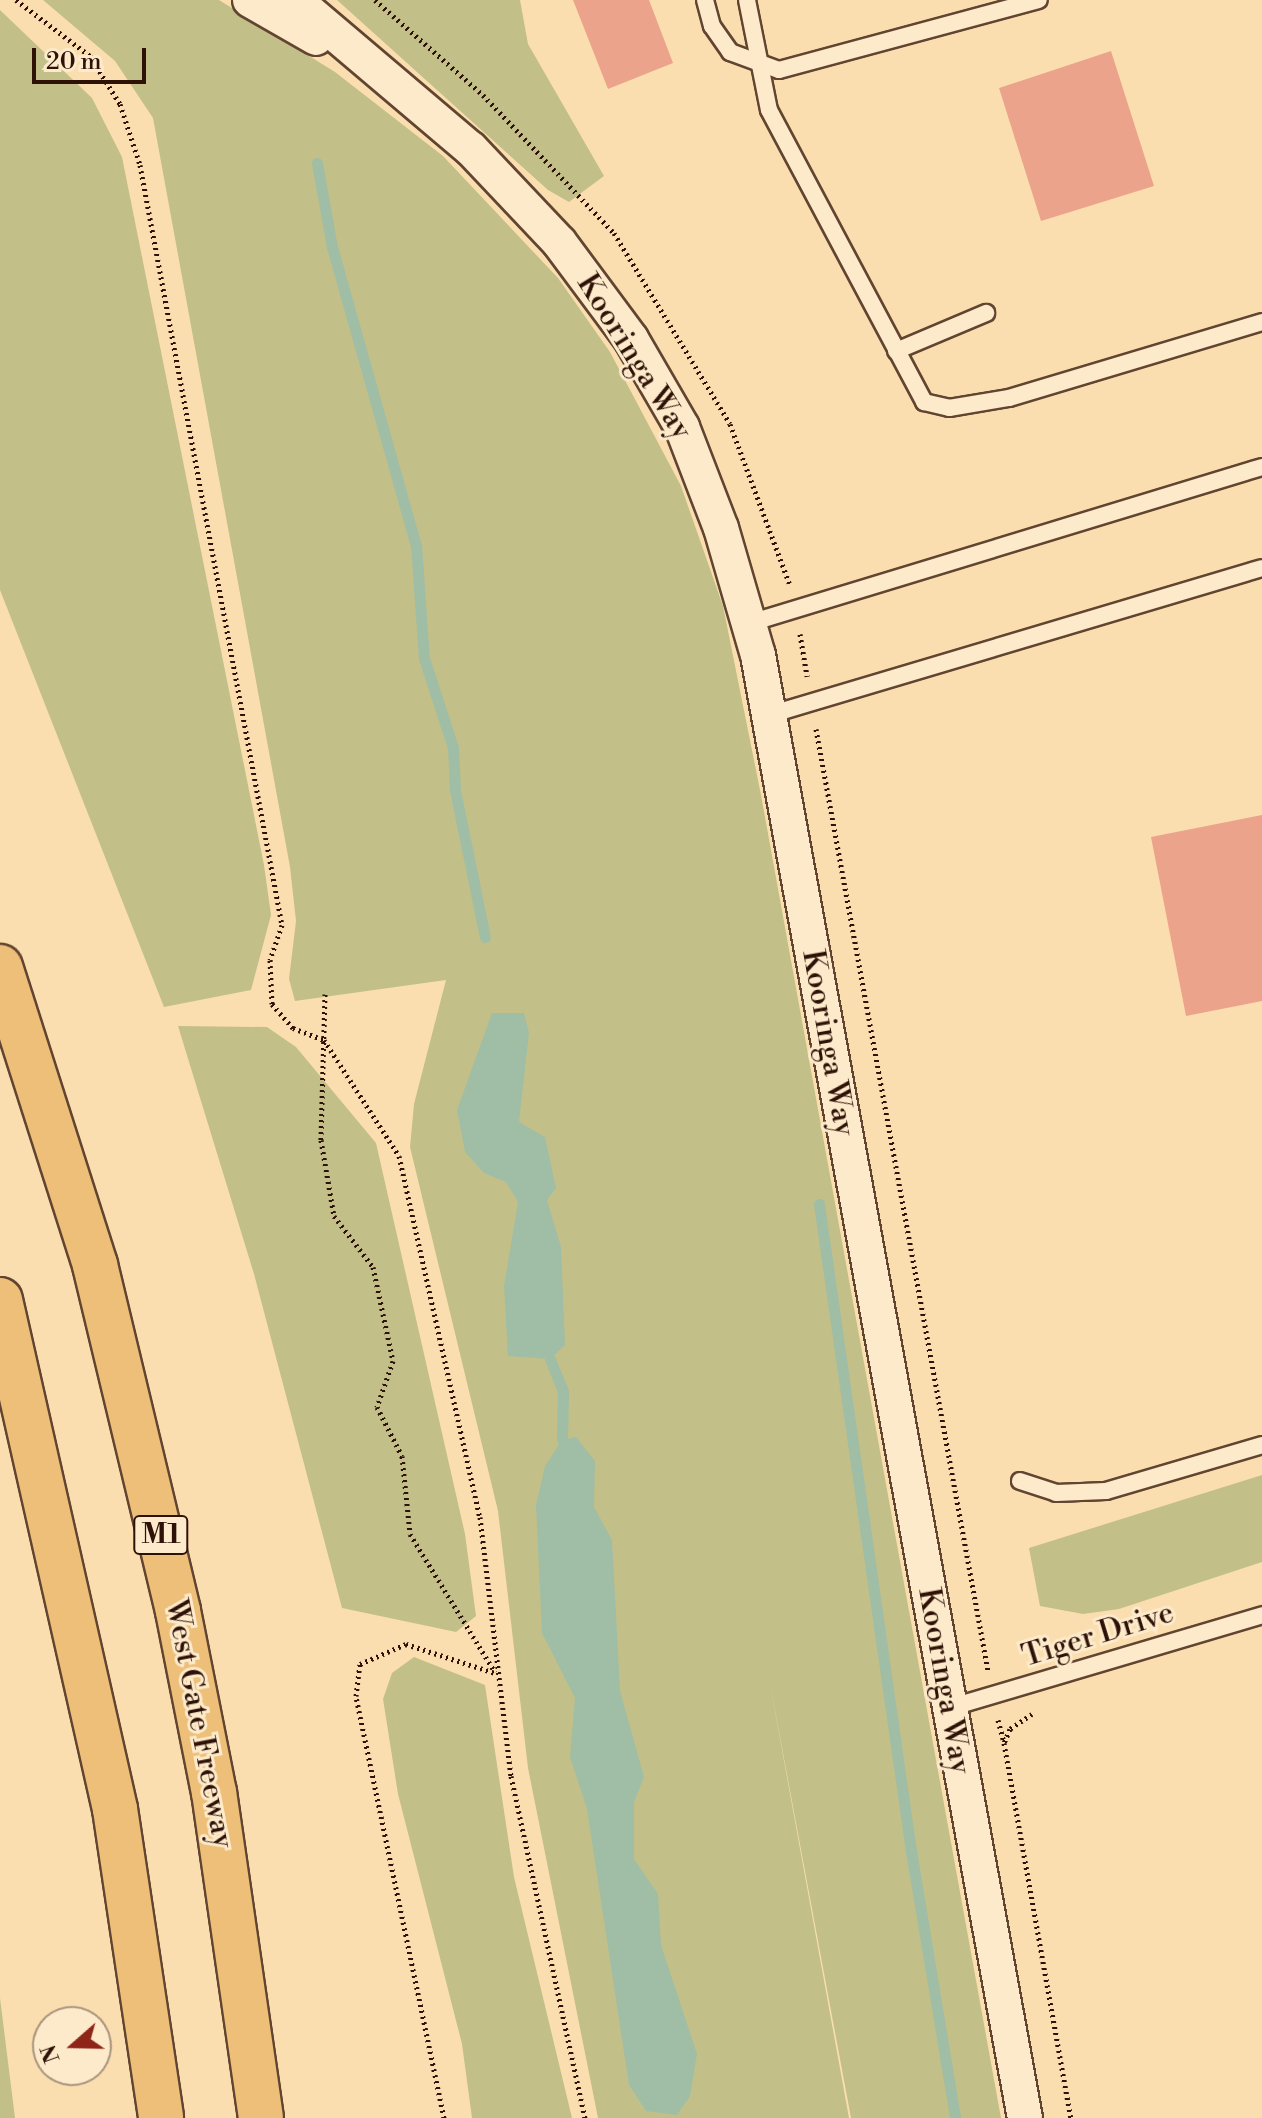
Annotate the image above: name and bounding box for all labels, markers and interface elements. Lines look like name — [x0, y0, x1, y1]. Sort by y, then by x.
scale bar — [36, 32, 150, 82]
text: 20 m — [46, 47, 102, 77]
street label: Kooringa Way — [569, 268, 699, 446]
street label: Kooringa Way — [794, 947, 862, 1139]
road number: M1 — [133, 1511, 189, 1559]
street label: Kooringa Way — [910, 1585, 978, 1777]
street label: Tiger Drive — [1018, 1595, 1178, 1675]
street label: West Gate Freeway — [157, 1597, 241, 1851]
north arrow — [32, 2006, 112, 2086]
text: N — [35, 2041, 67, 2066]

